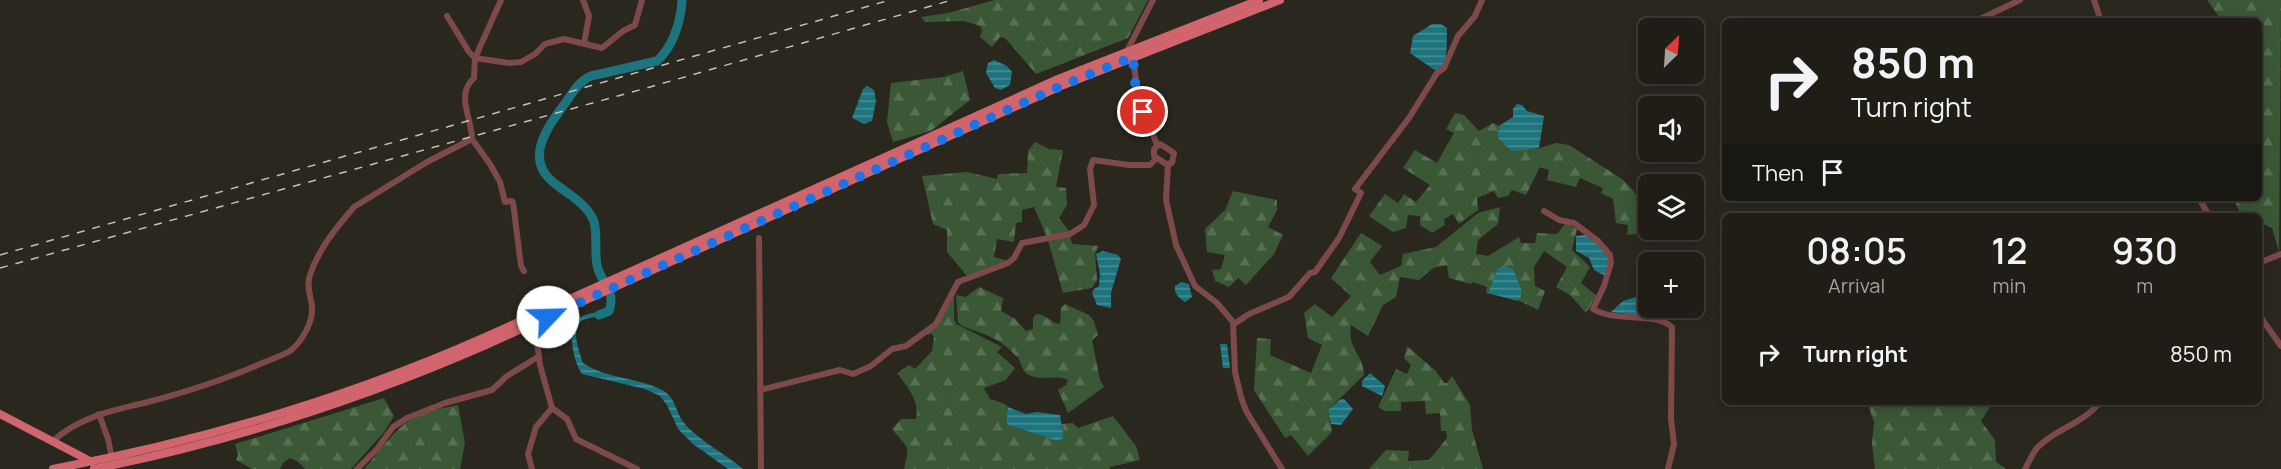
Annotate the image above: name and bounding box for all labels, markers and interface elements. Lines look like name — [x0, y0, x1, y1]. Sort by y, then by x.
north arrow — [1638, 18, 1704, 84]
map controls — [1638, 18, 1704, 318]
text: 850 m — [1851, 33, 1975, 91]
icon: right — [1752, 42, 1830, 120]
pin — [1117, 86, 1168, 137]
text: Turn right — [1851, 88, 1972, 125]
icon: arrive — [1126, 95, 1159, 128]
button: sound — [1638, 96, 1704, 162]
icon: arrive — [1816, 156, 1849, 189]
text: Then — [1752, 158, 1804, 188]
button: layers — [1638, 174, 1704, 240]
text: 08:05 — [1806, 226, 1907, 275]
text: 12 — [1991, 226, 2027, 275]
text: 930 — [2112, 226, 2178, 275]
button: + — [1638, 252, 1704, 318]
text: Arrival — [1828, 272, 1885, 299]
text: min — [1993, 272, 2026, 299]
text: m — [2136, 272, 2153, 299]
position arrow — [516, 285, 580, 349]
icon: right — [1752, 338, 1785, 371]
text: Turn right — [1803, 339, 1908, 369]
text: 850 m — [2170, 339, 2232, 369]

